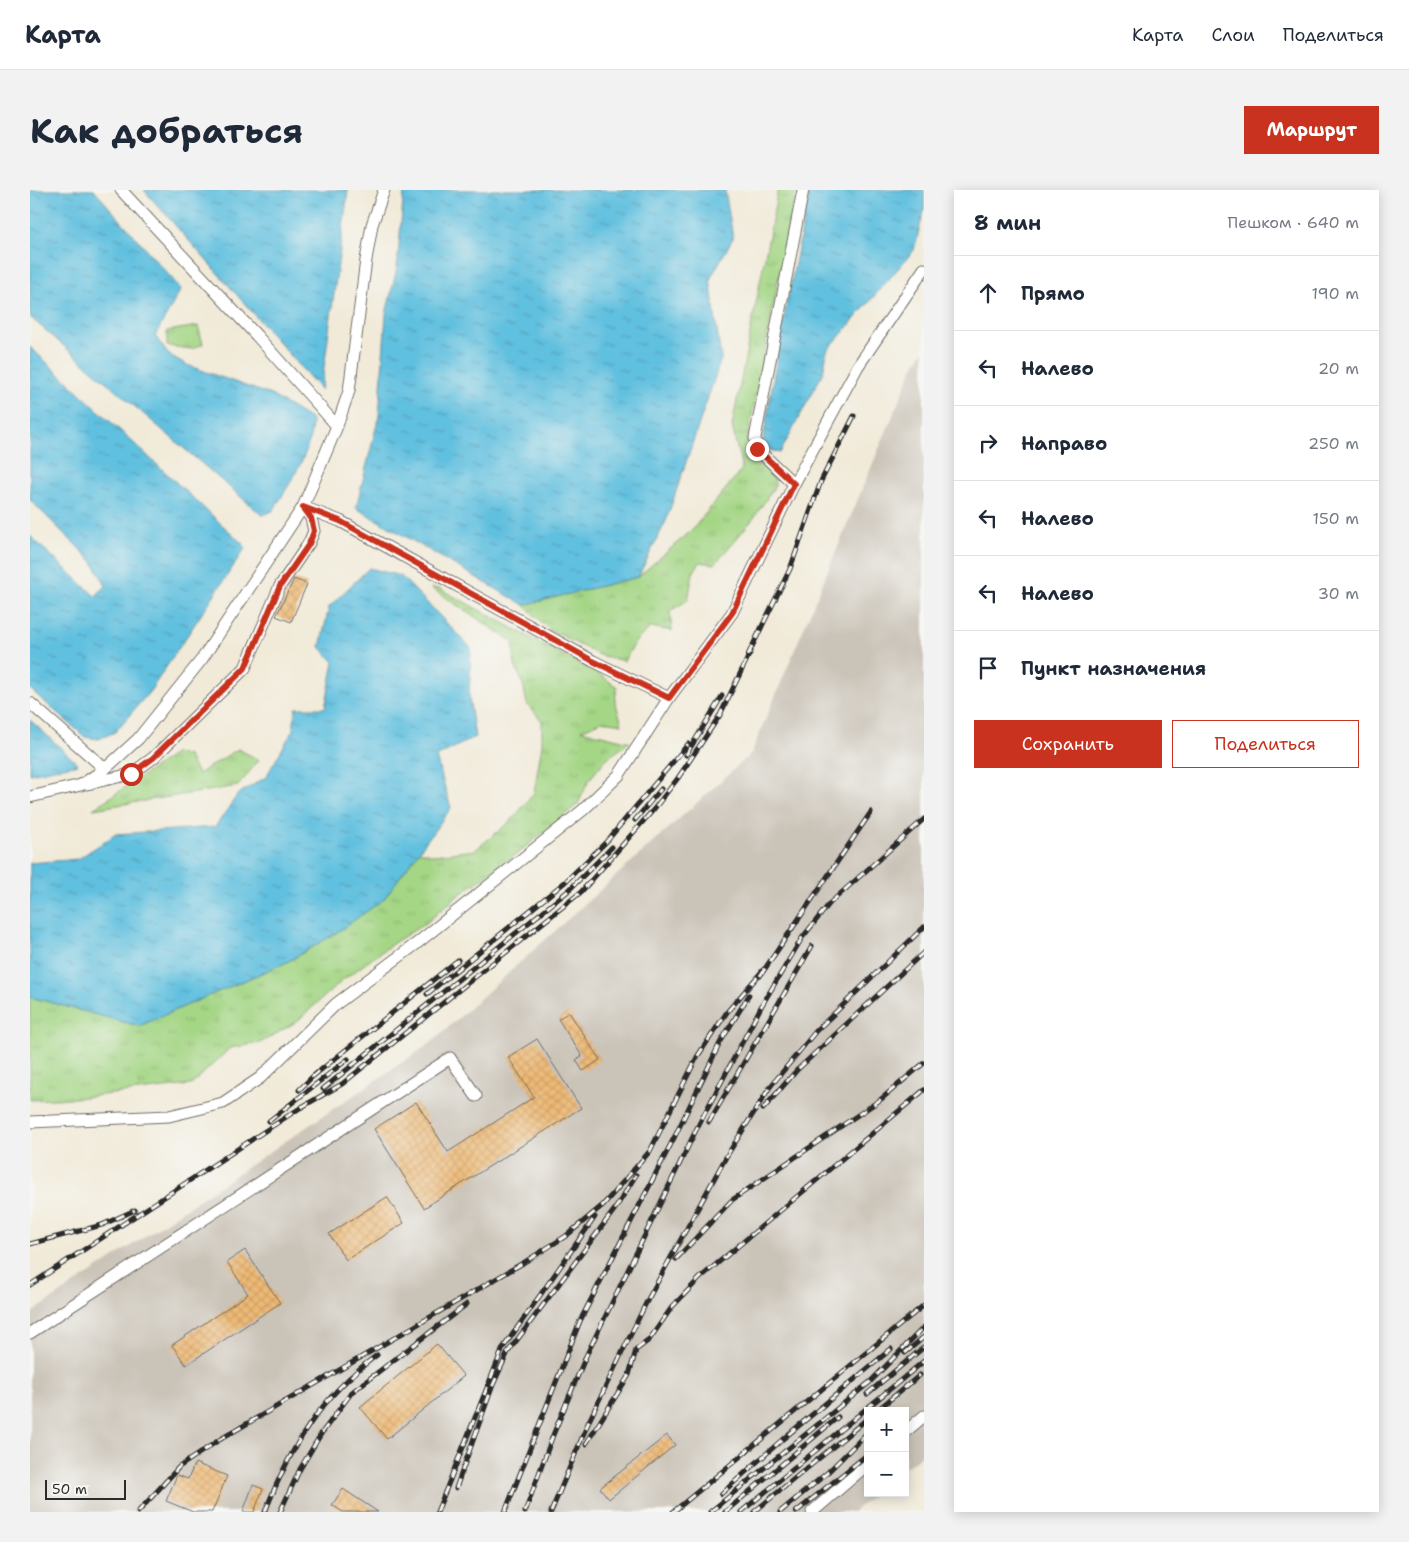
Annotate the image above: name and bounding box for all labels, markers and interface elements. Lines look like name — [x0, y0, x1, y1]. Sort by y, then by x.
text: Карта — [25, 19, 101, 51]
text: Карта — [1132, 23, 1183, 47]
text: Слои — [1211, 23, 1255, 47]
text: Поделиться — [1283, 23, 1384, 47]
button: Маршрут — [1244, 106, 1379, 154]
text: Как добраться — [30, 107, 303, 154]
text: 8 мин — [974, 209, 1041, 237]
text: Пешком · 640 m — [1228, 212, 1359, 233]
icon: ahead — [974, 279, 1002, 307]
text: Прямо — [1021, 281, 1085, 306]
text: 190 m — [1312, 283, 1359, 304]
icon: left — [974, 354, 1002, 382]
text: Налево — [1021, 356, 1094, 381]
text: 20 m — [1318, 358, 1359, 379]
icon: right — [974, 429, 1002, 457]
text: Направо — [1021, 431, 1107, 456]
text: 250 m — [1308, 433, 1359, 454]
route end — [746, 438, 769, 461]
icon: left — [974, 504, 1002, 532]
text: Налево — [1021, 506, 1094, 531]
text: 150 m — [1312, 508, 1359, 529]
icon: left — [974, 579, 1002, 607]
text: Налево — [1021, 581, 1094, 606]
text: 30 m — [1318, 583, 1359, 604]
icon: arrive — [974, 654, 1002, 682]
text: Пункт назначения — [1021, 656, 1206, 681]
button: Сохранить — [974, 720, 1162, 768]
button: Поделиться — [1172, 720, 1359, 768]
route start — [120, 763, 143, 786]
map controls — [864, 1407, 909, 1497]
button: + — [864, 1407, 909, 1452]
button: − — [864, 1452, 909, 1497]
scale bar — [45, 1477, 126, 1500]
text: 50 m — [52, 1480, 87, 1498]

